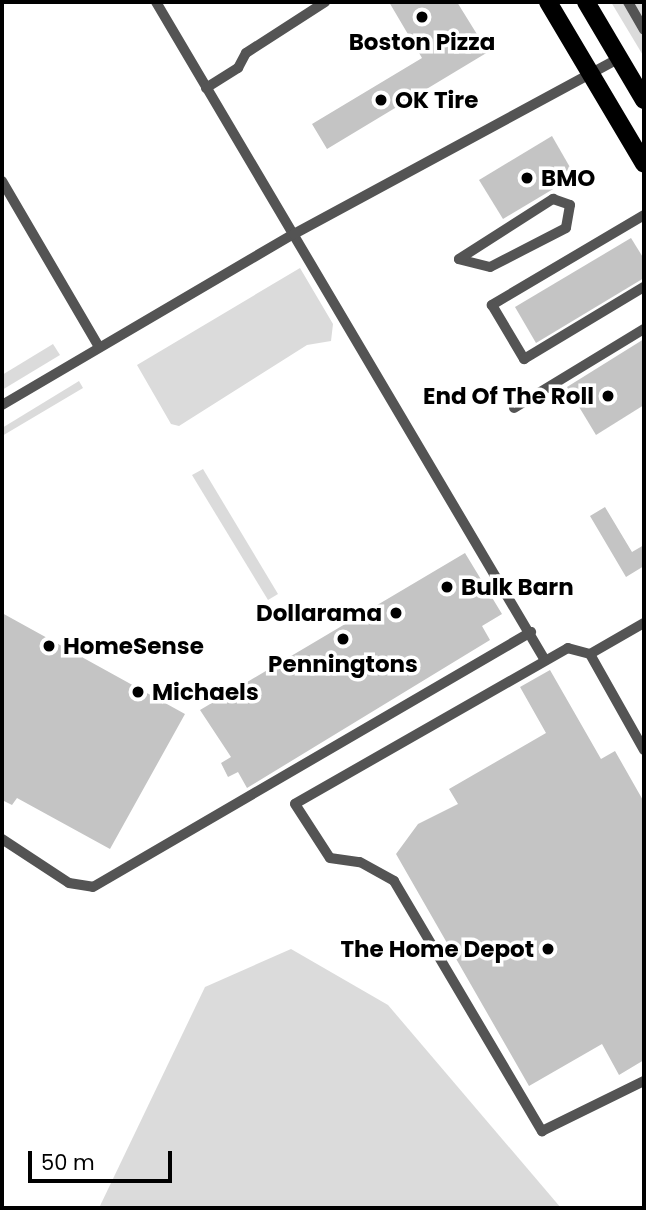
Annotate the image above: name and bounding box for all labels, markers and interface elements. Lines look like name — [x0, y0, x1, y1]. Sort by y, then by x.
marker: Boston Pizza — [414, 9, 430, 25]
place label: Boston Pizza — [349, 28, 495, 56]
place label: OK Tire — [395, 86, 478, 114]
marker: OK Tire — [373, 92, 389, 108]
place label: BMO — [541, 164, 595, 192]
marker: BMO — [519, 170, 535, 186]
place label: End Of The Roll — [423, 382, 594, 410]
marker: End Of The Roll — [600, 388, 616, 404]
place label: Bulk Barn — [461, 573, 574, 601]
marker: Bulk Barn — [439, 579, 455, 595]
place label: Dollarama — [256, 599, 382, 627]
marker: Dollarama — [388, 605, 404, 621]
marker: Penningtons — [335, 631, 351, 647]
place label: HomeSense — [63, 632, 204, 660]
marker: HomeSense — [41, 638, 57, 654]
place label: Penningtons — [268, 650, 418, 678]
place label: Michaels — [152, 678, 259, 706]
marker: Michaels — [130, 684, 146, 700]
place label: The Home Depot — [341, 935, 534, 963]
marker: The Home Depot — [540, 941, 556, 957]
scale bar — [32, 1136, 175, 1180]
text: 50 m — [41, 1148, 95, 1177]

